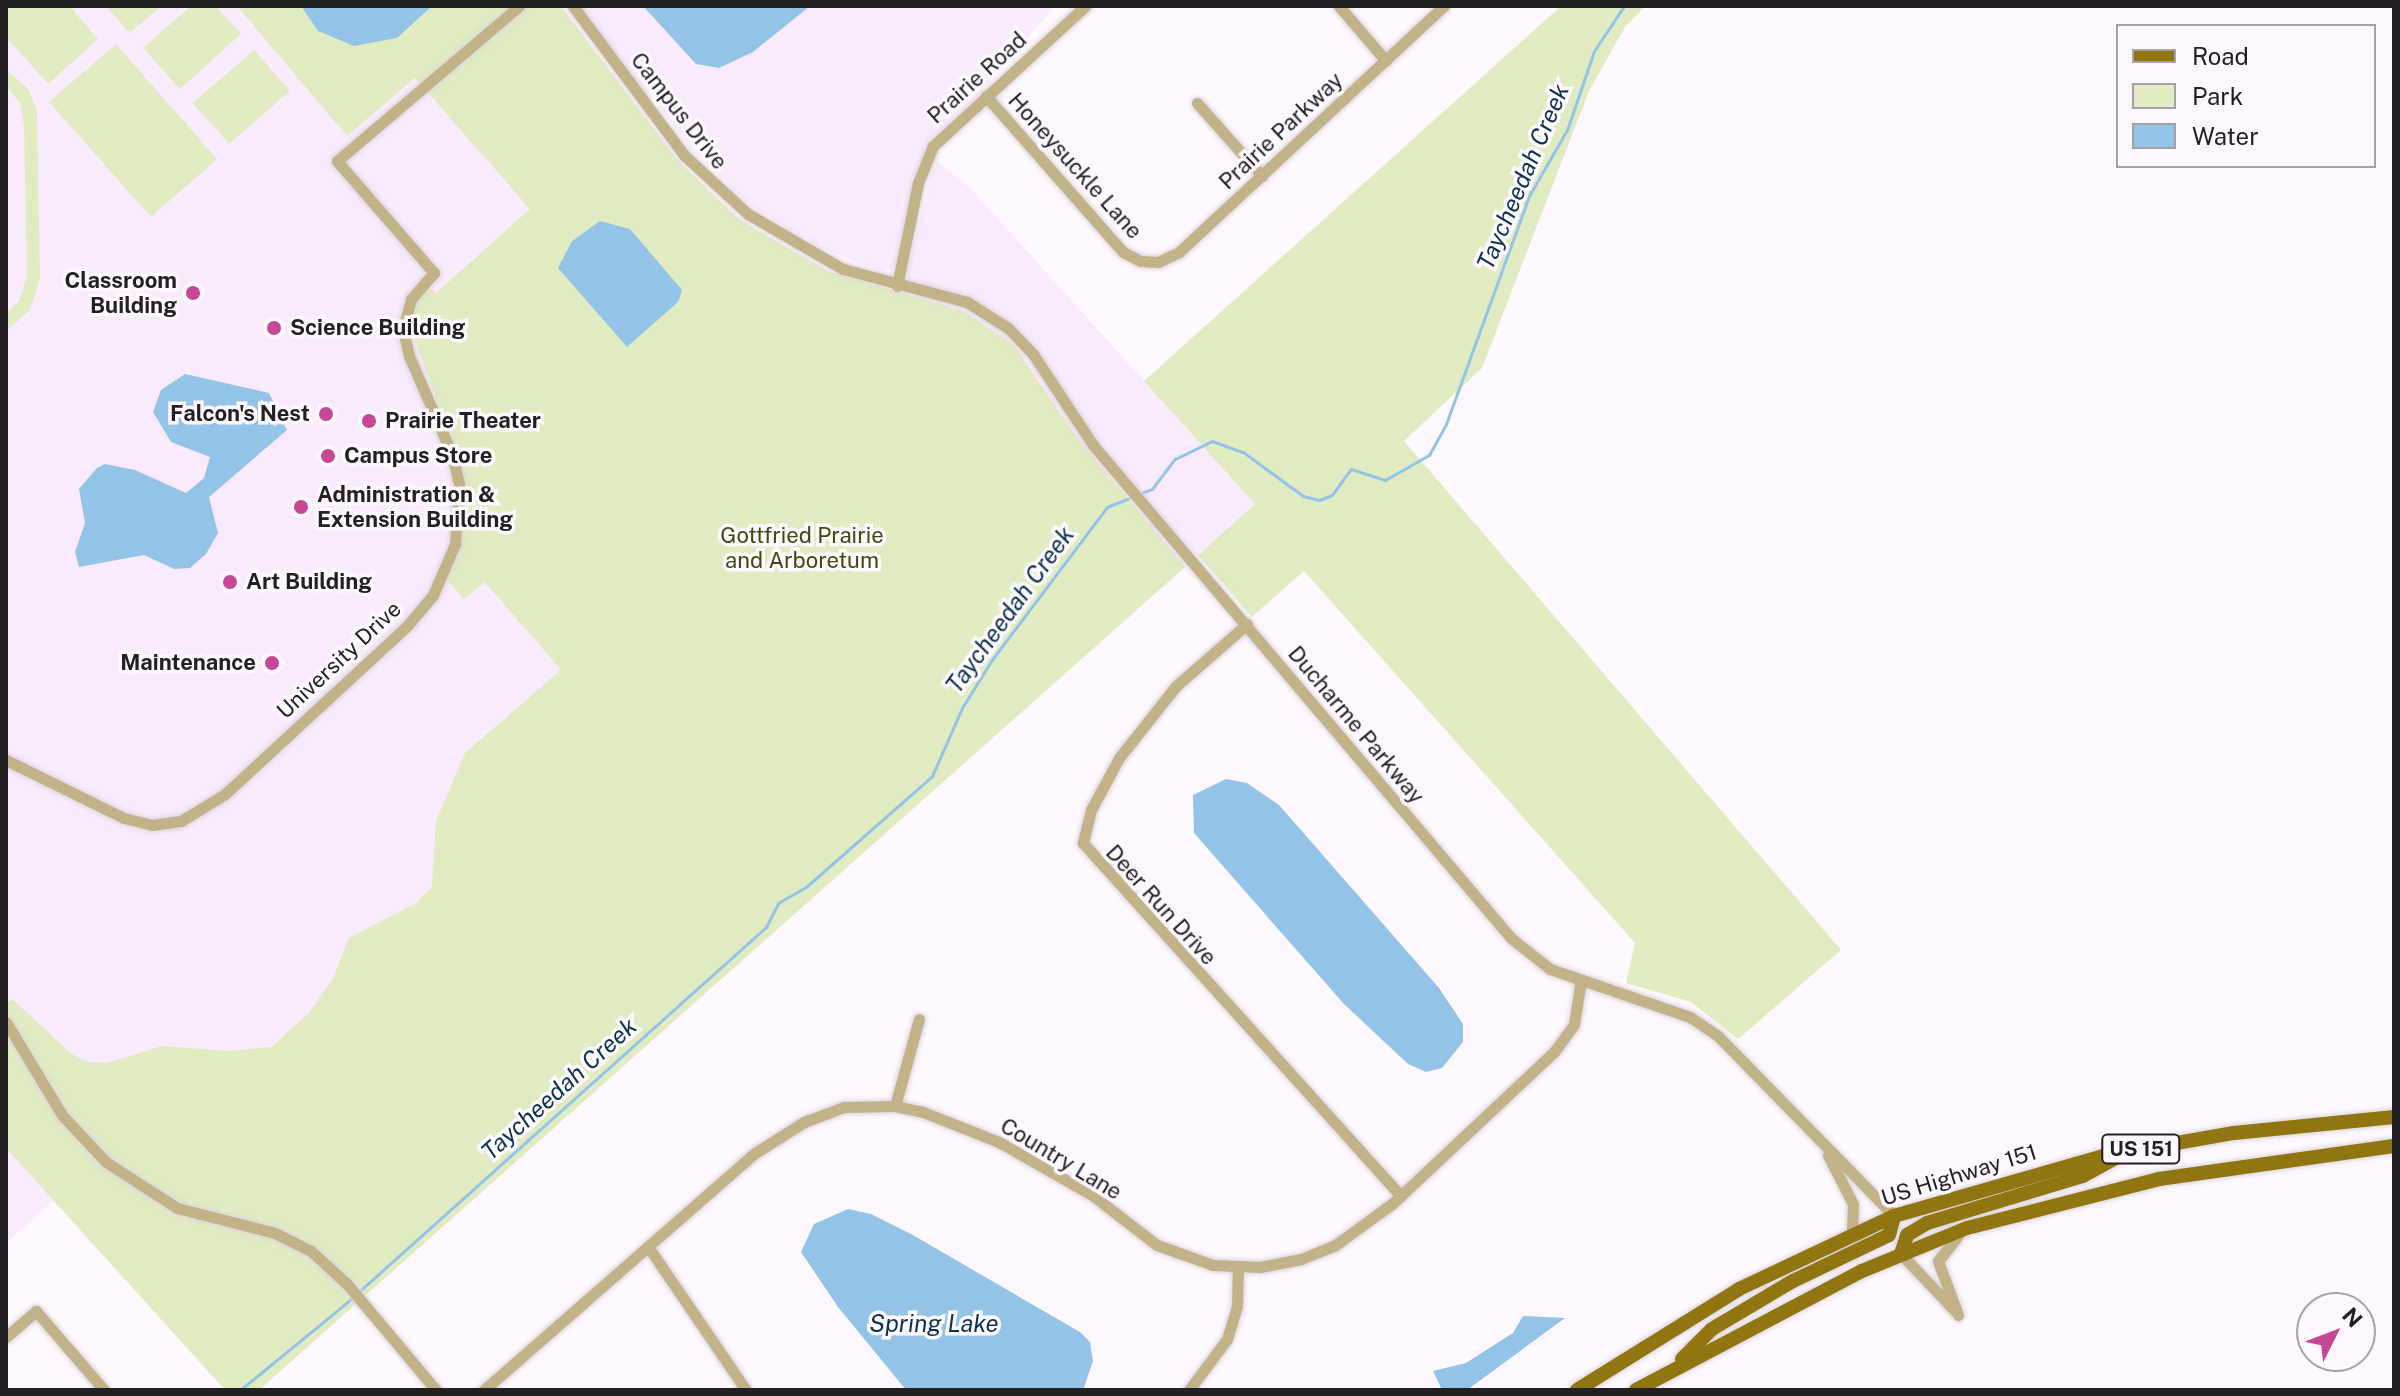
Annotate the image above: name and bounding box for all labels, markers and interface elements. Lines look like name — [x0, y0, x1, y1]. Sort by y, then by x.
legend — [2116, 24, 2376, 168]
street label: Prairie Road — [922, 27, 1032, 129]
text: Road — [2192, 42, 2249, 70]
street label: Campus Drive — [625, 47, 733, 175]
street label: Prairie Parkway — [1214, 67, 1348, 195]
water label: Taycheedah Creek — [1471, 80, 1575, 274]
text: Park — [2192, 82, 2243, 110]
street label: Honeysuckle Lane — [1003, 88, 1147, 244]
text: Water — [2192, 122, 2259, 150]
place label: Classroom Building — [65, 267, 177, 318]
marker: Classroom Building — [184, 284, 202, 302]
place label: Science Building — [290, 315, 465, 341]
marker: Science Building — [265, 319, 283, 337]
place label: Falcon's Nest — [170, 401, 310, 427]
marker: Falcon's Nest — [317, 405, 335, 423]
place label: Prairie Theater — [385, 408, 541, 434]
marker: Prairie Theater — [360, 412, 378, 430]
place label: Campus Store — [344, 443, 493, 469]
marker: Campus Store — [319, 447, 337, 465]
place label: Administration & Extension Building — [317, 481, 513, 532]
marker: Administration & Extension Building — [292, 498, 310, 516]
water label: Taycheedah Creek — [940, 521, 1080, 699]
park label: Gottfried Prairie and Arboretum — [720, 522, 884, 574]
place label: Art Building — [246, 569, 372, 595]
marker: Art Building — [221, 573, 239, 591]
street label: University Drive — [271, 596, 407, 724]
street label: Ducharme Parkway — [1282, 641, 1430, 809]
place label: Maintenance — [120, 650, 256, 676]
marker: Maintenance — [263, 654, 281, 672]
street label: Deer Run Drive — [1100, 840, 1222, 970]
water label: Taycheedah Creek — [476, 1012, 642, 1166]
street label: Country Lane — [996, 1112, 1126, 1206]
road number: US 151 — [2101, 1133, 2181, 1165]
street label: US Highway 151 — [1878, 1139, 2040, 1211]
north arrow — [2296, 1292, 2376, 1372]
text: N — [2337, 1302, 2368, 1332]
water label: Spring Lake — [869, 1310, 999, 1338]

